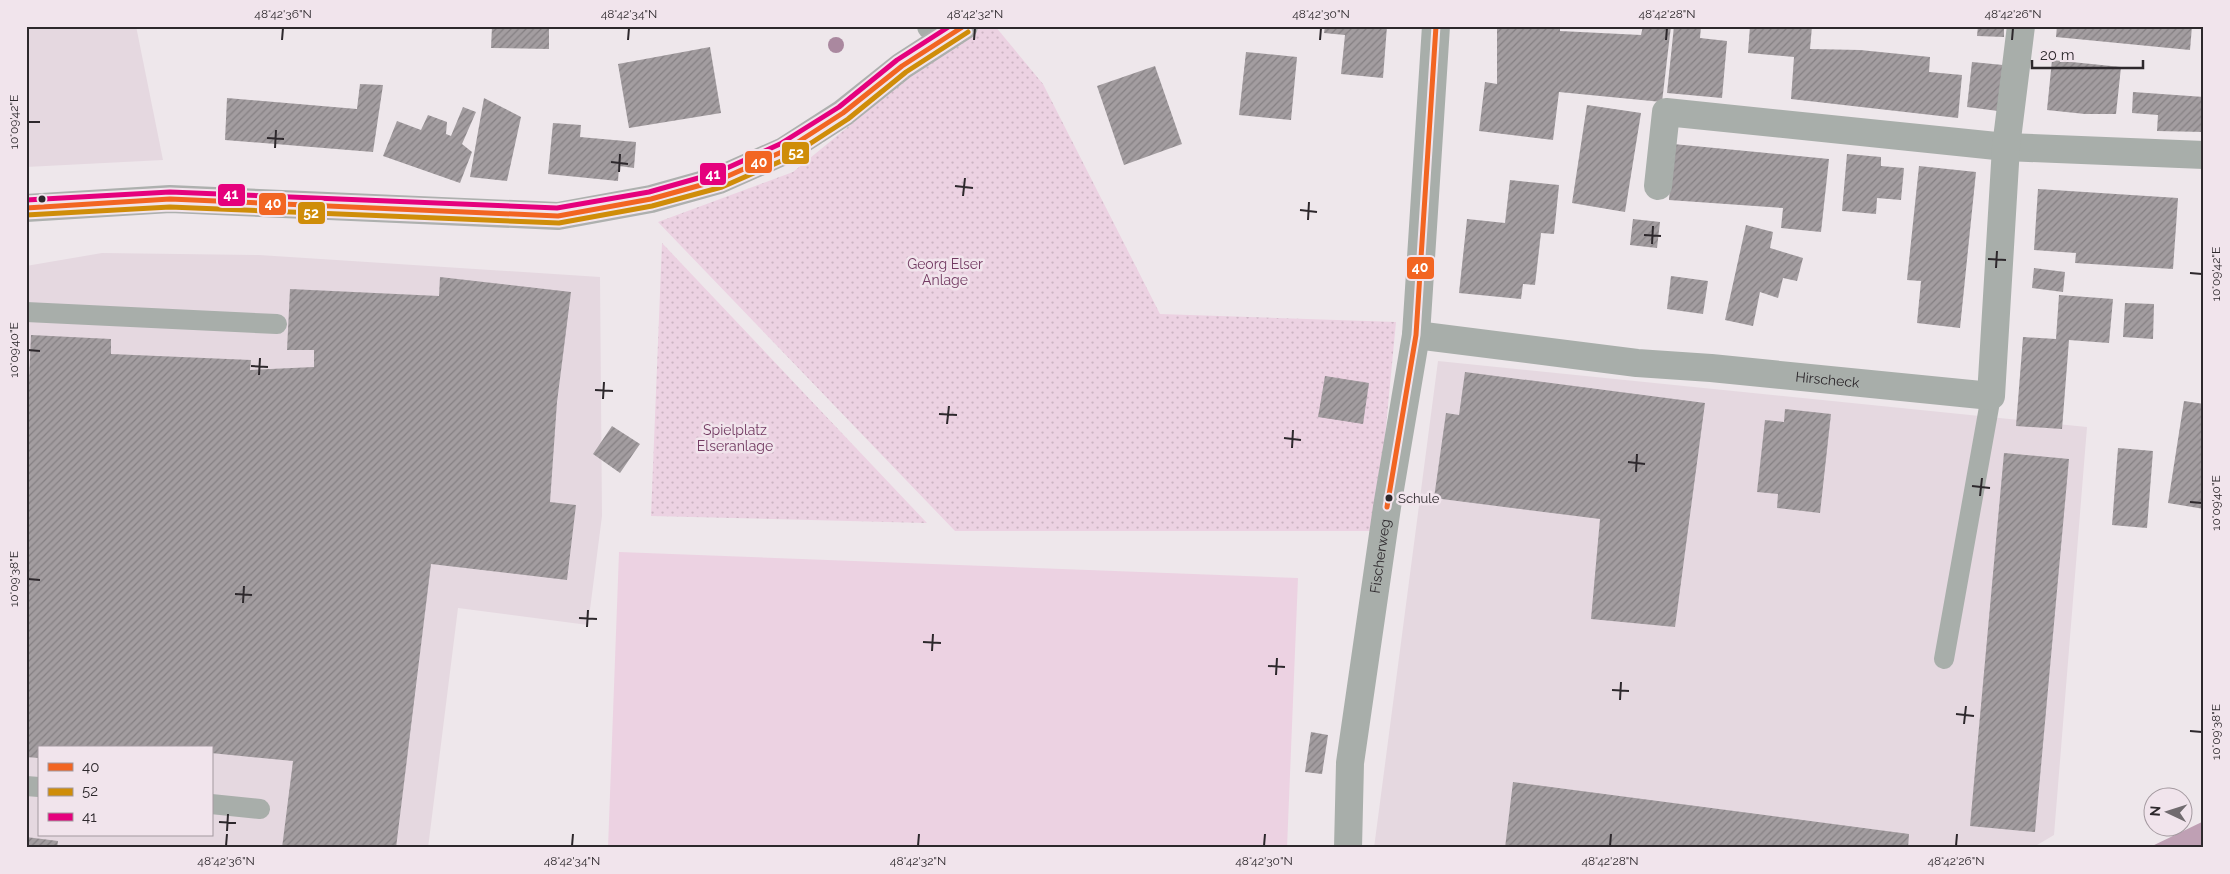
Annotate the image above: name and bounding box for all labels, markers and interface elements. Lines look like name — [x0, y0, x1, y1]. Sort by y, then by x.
text: 48°42'36"N — [254, 7, 312, 21]
text: 48°42'34"N — [601, 7, 657, 21]
text: 48°42'32"N — [947, 7, 1003, 21]
text: 48°42'30"N — [1292, 7, 1350, 21]
text: 48°42'28"N — [1638, 7, 1696, 21]
text: 48°42'26"N — [1984, 7, 2042, 21]
scale bar — [2032, 38, 2144, 70]
text: 20 m — [2040, 46, 2075, 64]
text: 10°09'42"E — [7, 95, 21, 149]
line badge: 52 — [781, 141, 810, 165]
text: 52 — [788, 145, 804, 161]
line badge: 40 — [744, 150, 773, 174]
text: 40 — [751, 154, 767, 170]
line badge: 41 — [699, 162, 727, 186]
text: 41 — [706, 166, 721, 182]
line badge: 41 — [217, 183, 246, 207]
text: 41 — [224, 186, 239, 202]
line badge: 40 — [258, 192, 287, 216]
unlabelled marker — [37, 194, 47, 204]
text: 40 — [265, 195, 281, 211]
line badge: 52 — [297, 201, 326, 225]
text: 52 — [303, 205, 319, 221]
text: 10°09'42"E — [2209, 247, 2223, 301]
park label: Georg Elser Anlage — [907, 256, 983, 288]
line badge: 40 — [1406, 256, 1435, 280]
text: 40 — [1412, 259, 1428, 275]
text: 10°09'40"E — [7, 322, 21, 378]
street label: Hirscheck — [1795, 368, 1861, 391]
park label: Spielplatz Elseranlage — [697, 422, 773, 454]
text: 10°09'40"E — [2209, 475, 2223, 531]
place label: Schule — [1398, 491, 1440, 506]
marker: Schule — [1384, 493, 1394, 503]
street label: Fischerweg — [1367, 518, 1393, 594]
text: 10°09'38"E — [7, 551, 21, 607]
text: 10°09'38"E — [2209, 704, 2223, 760]
legend — [38, 746, 212, 836]
text: 40 — [82, 758, 99, 776]
text: 52 — [82, 782, 98, 800]
north arrow — [2142, 786, 2192, 836]
text: N — [2147, 805, 2163, 817]
text: 41 — [82, 808, 97, 826]
text: 48°42'36"N — [197, 854, 255, 868]
text: 48°42'34"N — [544, 854, 600, 868]
text: 48°42'32"N — [890, 854, 946, 868]
text: 48°42'30"N — [1235, 854, 1293, 868]
text: 48°42'28"N — [1581, 854, 1639, 868]
text: 48°42'26"N — [1927, 854, 1985, 868]

